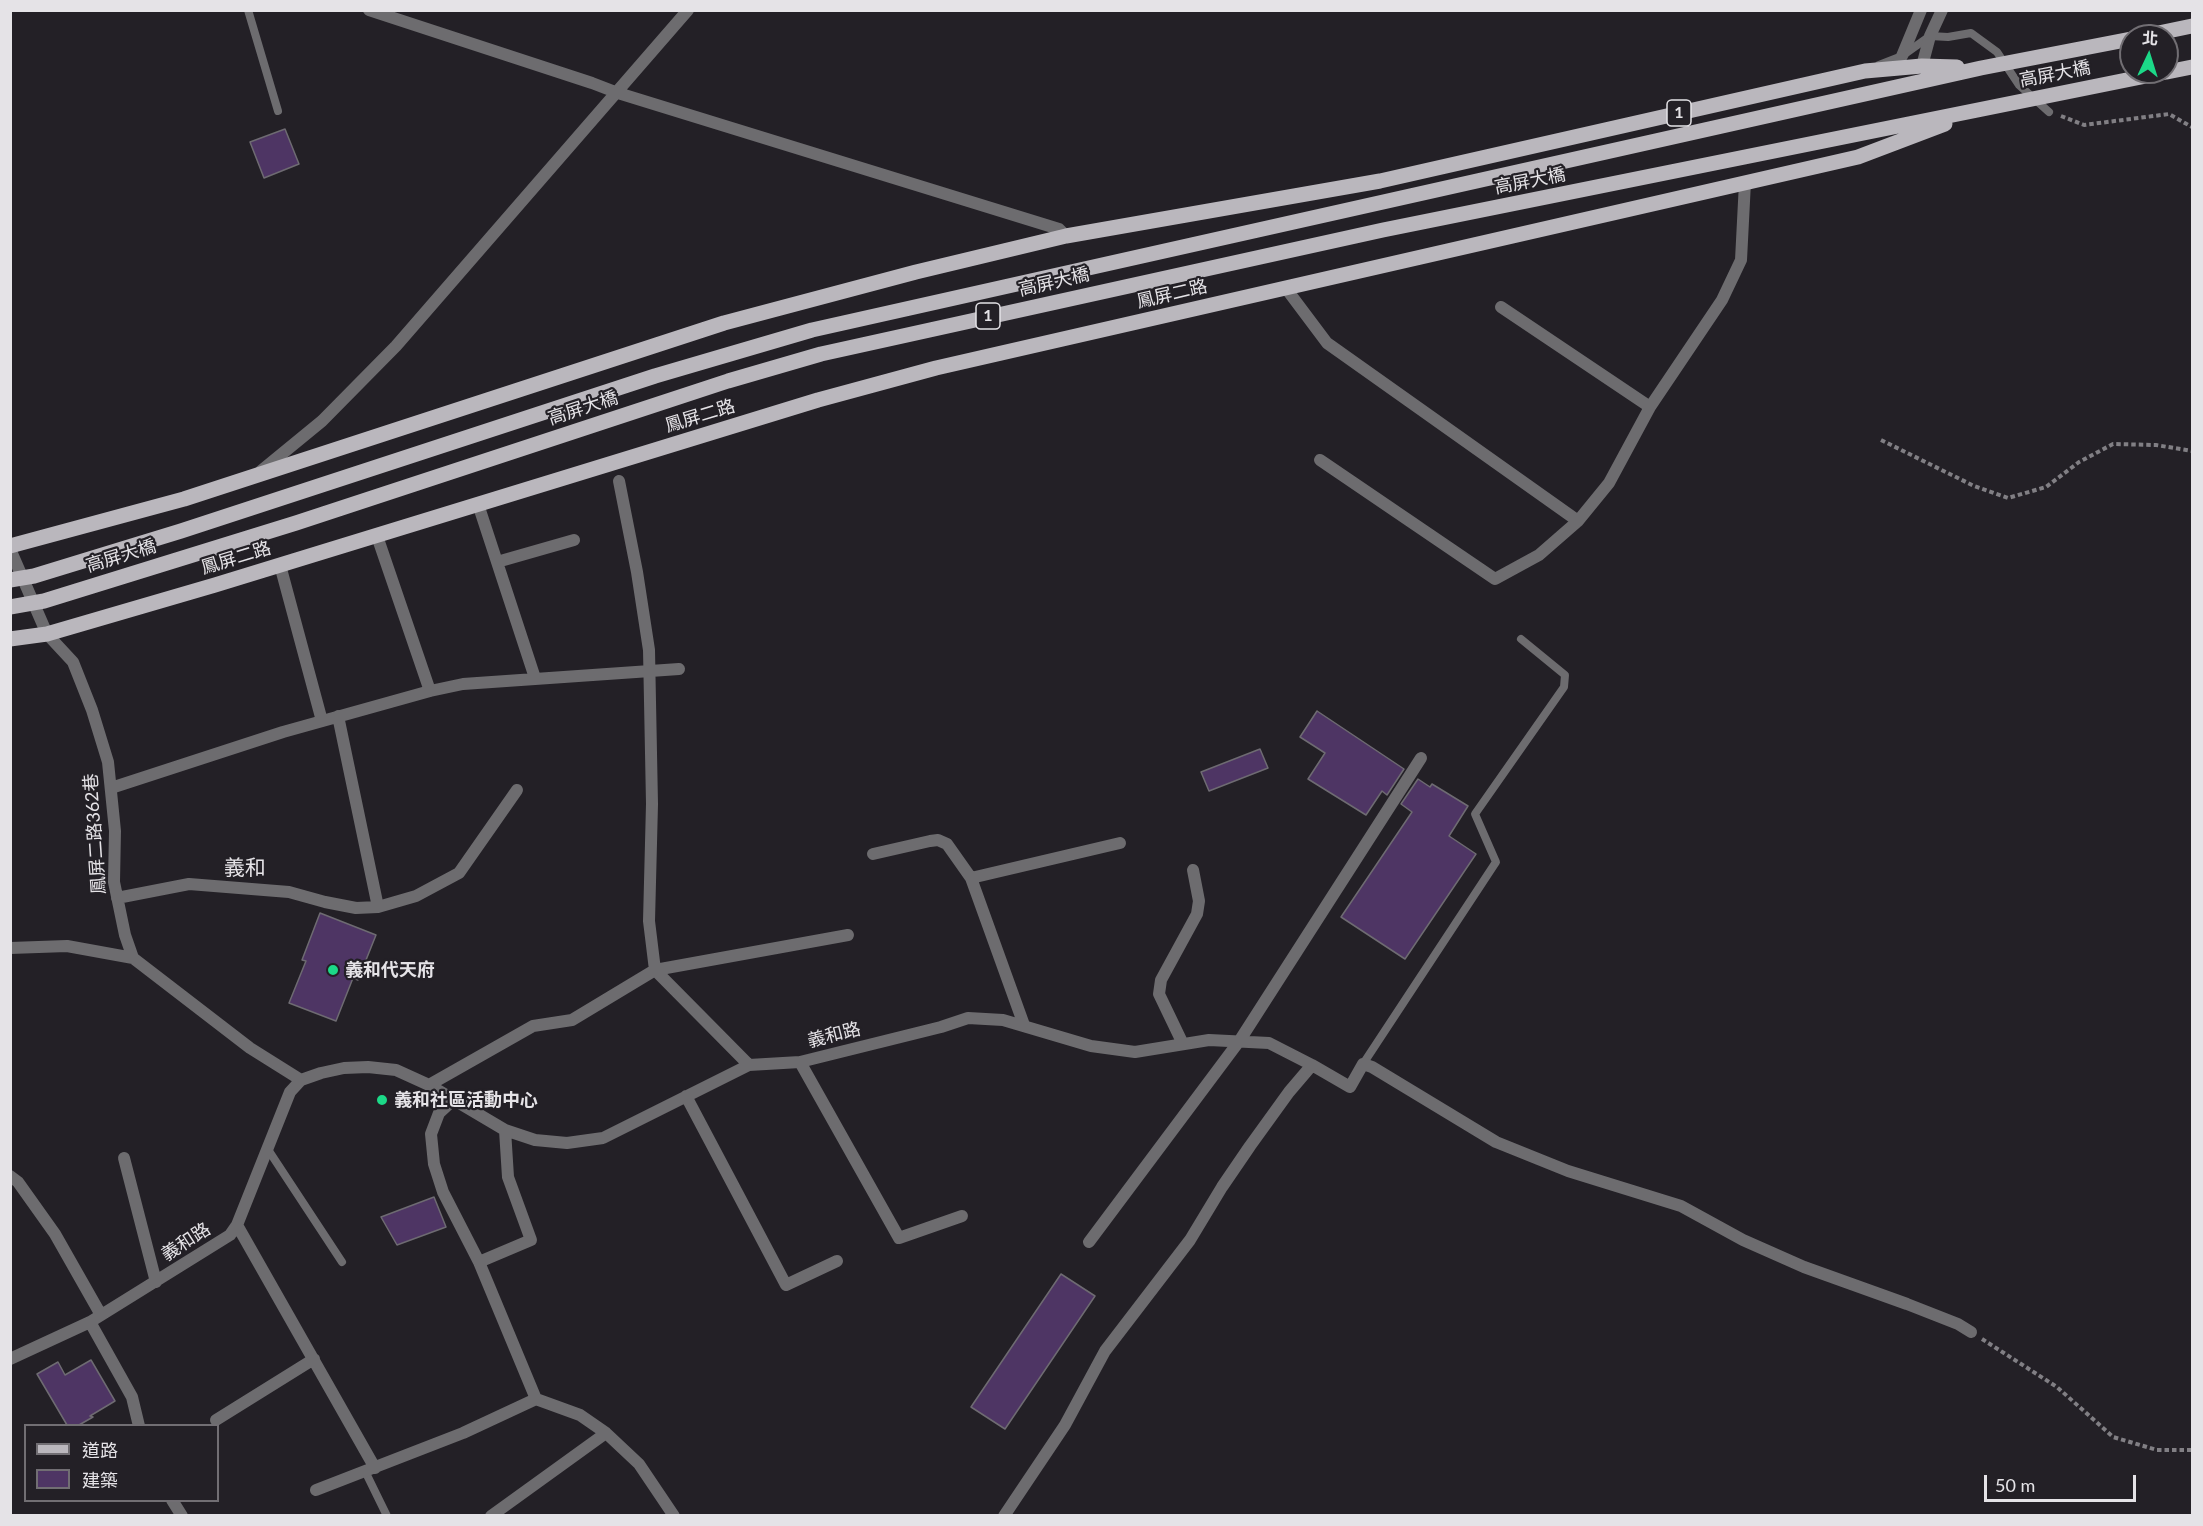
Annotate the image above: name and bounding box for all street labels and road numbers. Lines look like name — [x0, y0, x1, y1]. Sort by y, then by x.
street label: 高屏大橋 — [2018, 57, 2092, 91]
road number: 1 — [1667, 100, 1691, 126]
street label: 高屏大橋 — [1493, 164, 1567, 198]
street label: 高屏大橋 — [1016, 263, 1092, 301]
street label: 鳳屏二路 — [1134, 275, 1210, 313]
road number: 1 — [976, 303, 1000, 329]
street label: 高屏大橋 — [545, 387, 621, 429]
street label: 鳳屏二路 — [662, 395, 738, 437]
street label: 高屏大橋 — [83, 535, 159, 577]
street label: 鳳屏二路 — [198, 537, 274, 579]
street label: 鳳屏二路362巷 — [80, 773, 110, 895]
street label: 義和路 — [805, 1018, 863, 1052]
street label: 義和路 — [157, 1218, 215, 1266]

